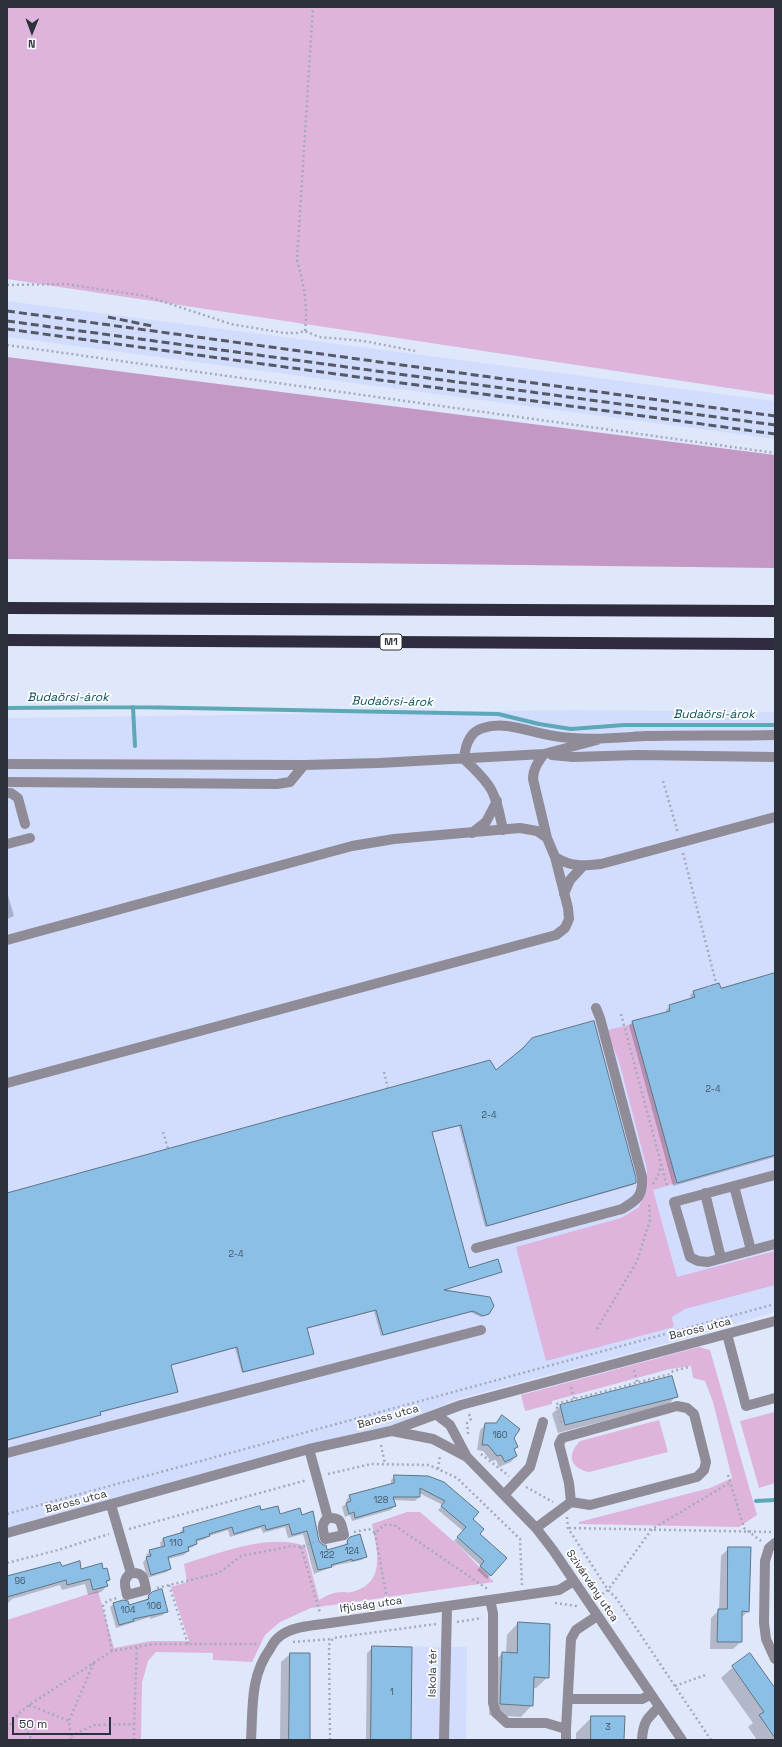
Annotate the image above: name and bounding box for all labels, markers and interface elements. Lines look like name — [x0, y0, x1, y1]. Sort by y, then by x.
north arrow — [12, 12, 52, 52]
text: N — [28, 37, 36, 51]
road number: M1 — [380, 634, 402, 650]
water label: Budaörsi-árok — [27, 691, 109, 705]
water label: Budaörsi-árok — [351, 694, 433, 710]
water label: Budaörsi-árok — [673, 708, 755, 722]
house number: 2-4 — [705, 1085, 721, 1095]
house number: 2-4 — [481, 1111, 497, 1121]
house number: 2-4 — [228, 1250, 244, 1260]
street label: Baross utca — [668, 1315, 732, 1343]
street label: Baross utca — [356, 1402, 420, 1432]
house number: 160 — [492, 1431, 508, 1441]
street label: Baross utca — [44, 1487, 108, 1517]
house number: 128 — [374, 1496, 388, 1506]
house number: 110 — [169, 1539, 183, 1549]
house number: 124 — [345, 1547, 359, 1557]
street label: Szivárvány utca — [563, 1547, 621, 1625]
house number: 122 — [320, 1551, 334, 1561]
house number: 96 — [14, 1577, 26, 1587]
street label: Ifjúság utca — [339, 1594, 403, 1616]
house number: 106 — [146, 1602, 162, 1612]
house number: 104 — [120, 1606, 136, 1616]
street label: Iskola tér — [426, 1649, 440, 1697]
house number: 1 — [390, 1688, 394, 1698]
scale bar — [14, 1709, 113, 1735]
text: 50 m — [19, 1716, 47, 1732]
house number: 3 — [605, 1723, 611, 1733]

